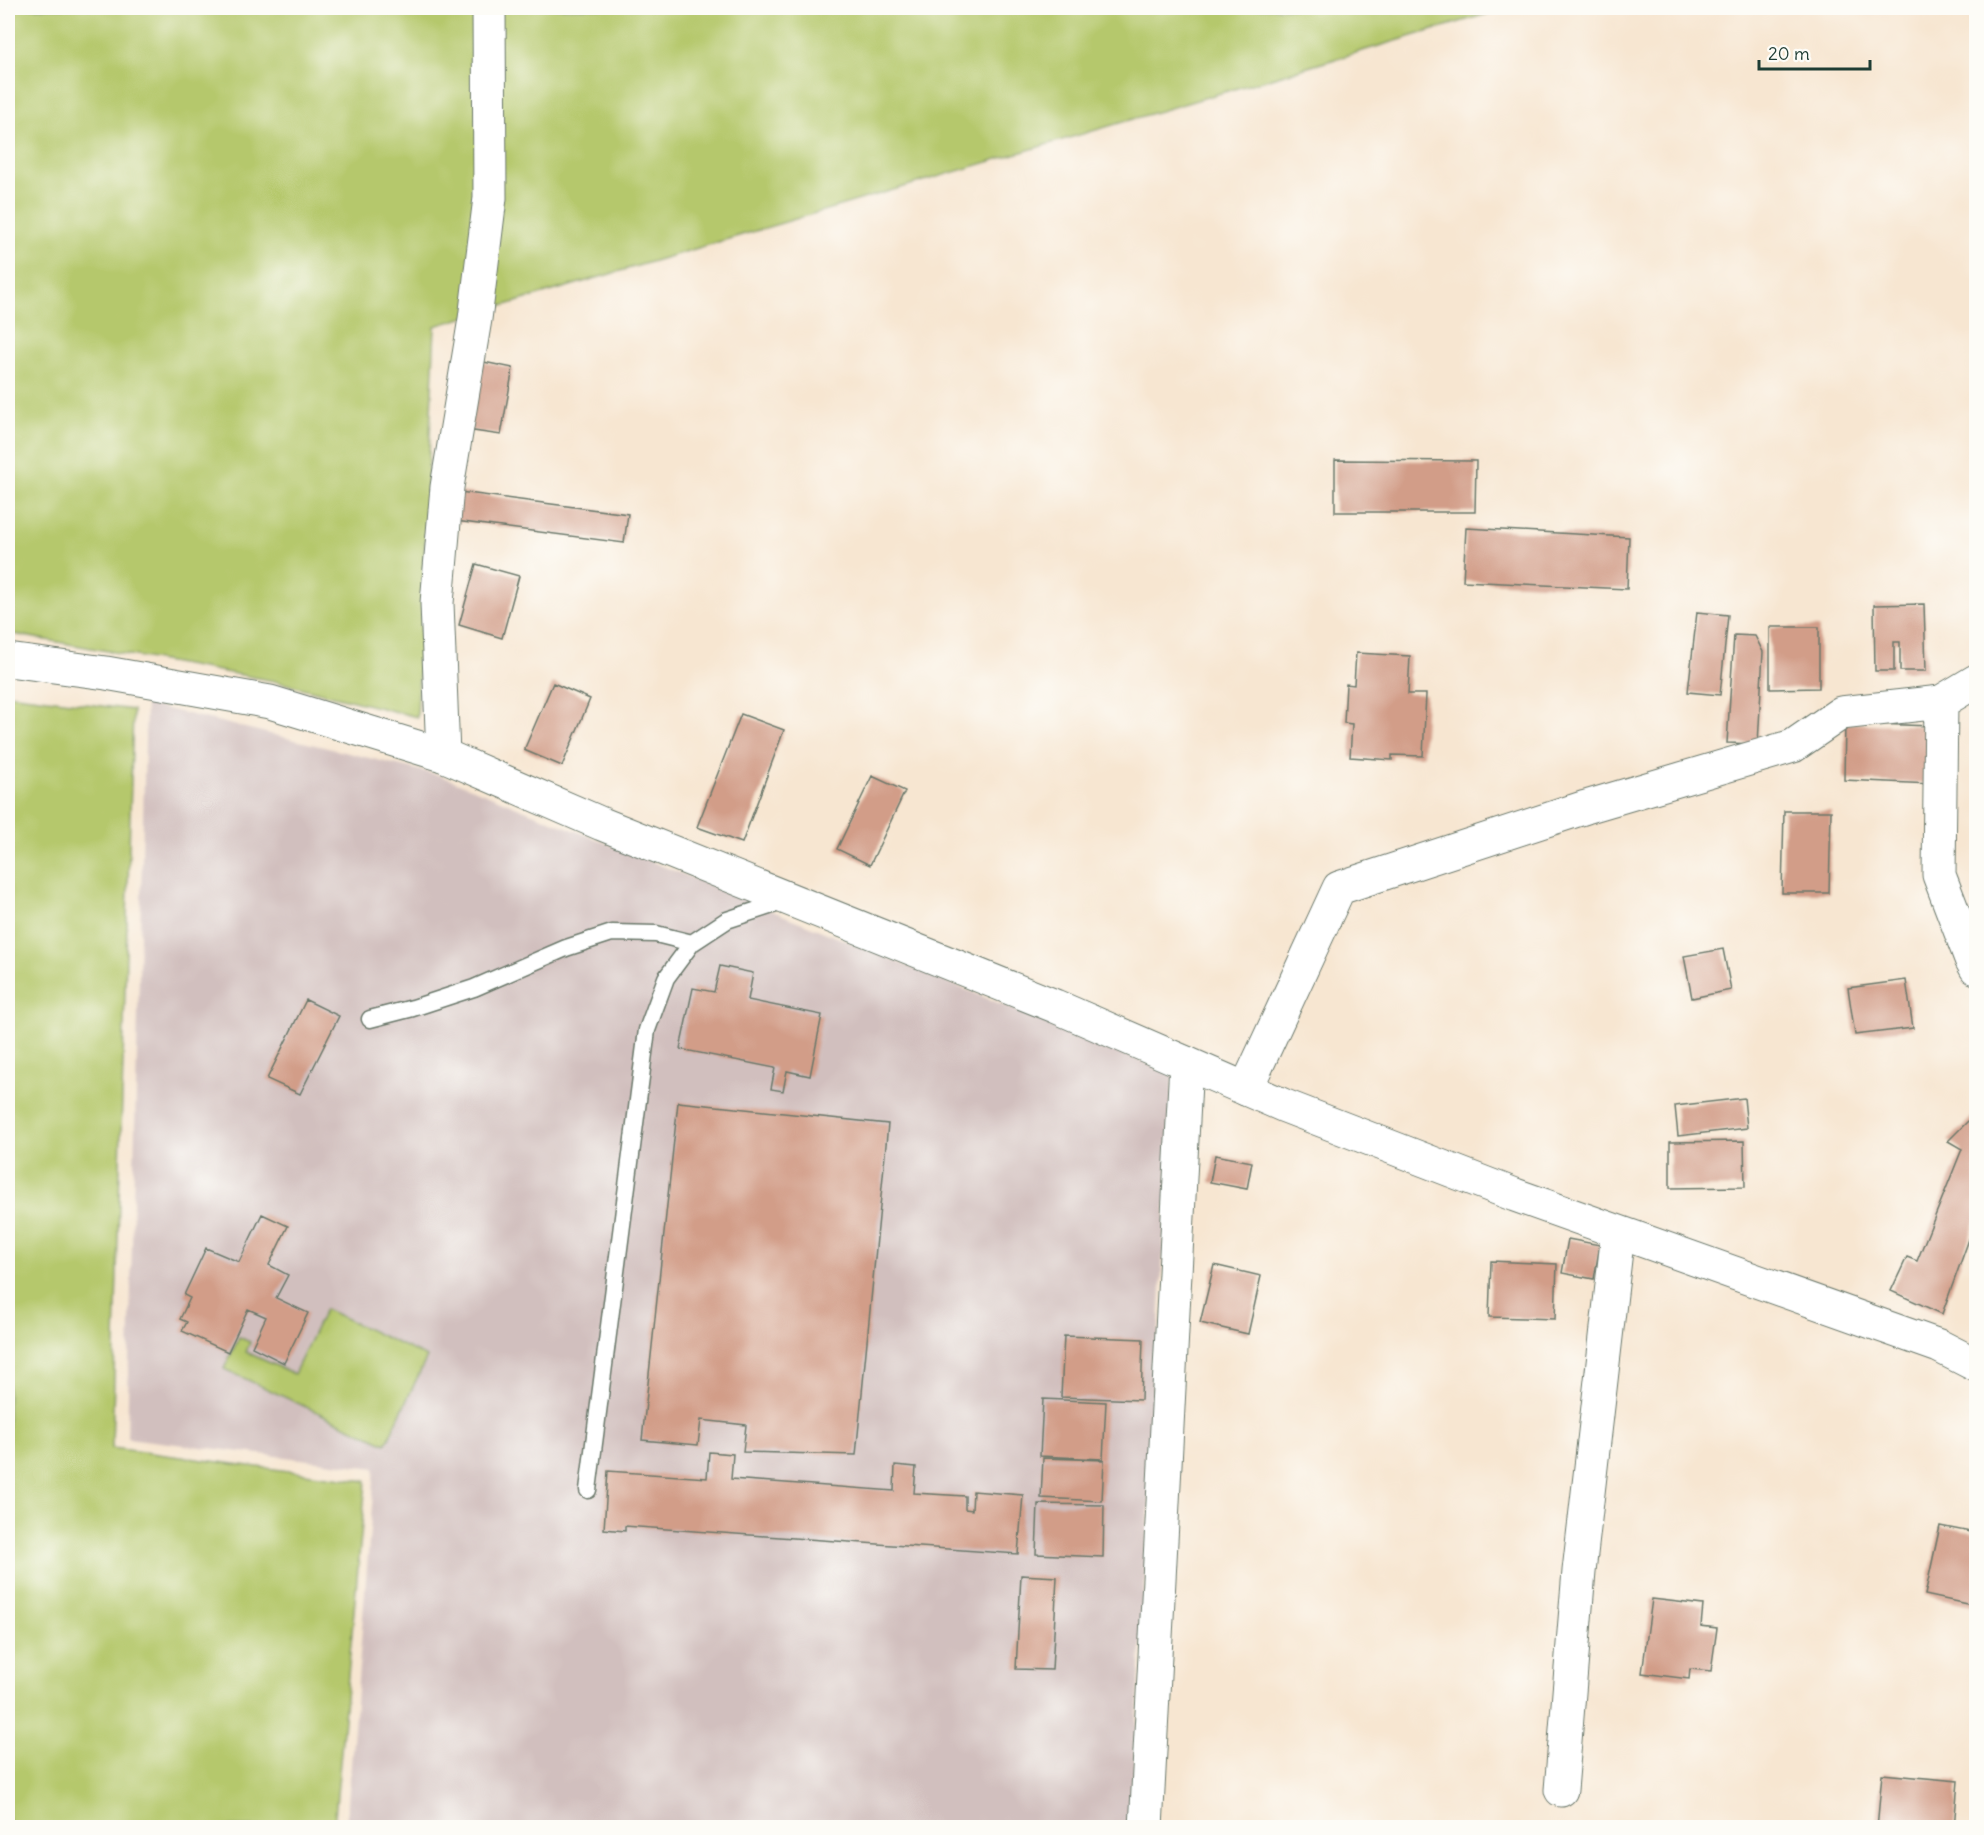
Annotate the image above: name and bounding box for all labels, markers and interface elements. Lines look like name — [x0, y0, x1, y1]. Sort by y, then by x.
scale bar — [1759, 33, 1870, 71]
text: 20 m — [1768, 42, 1810, 65]

